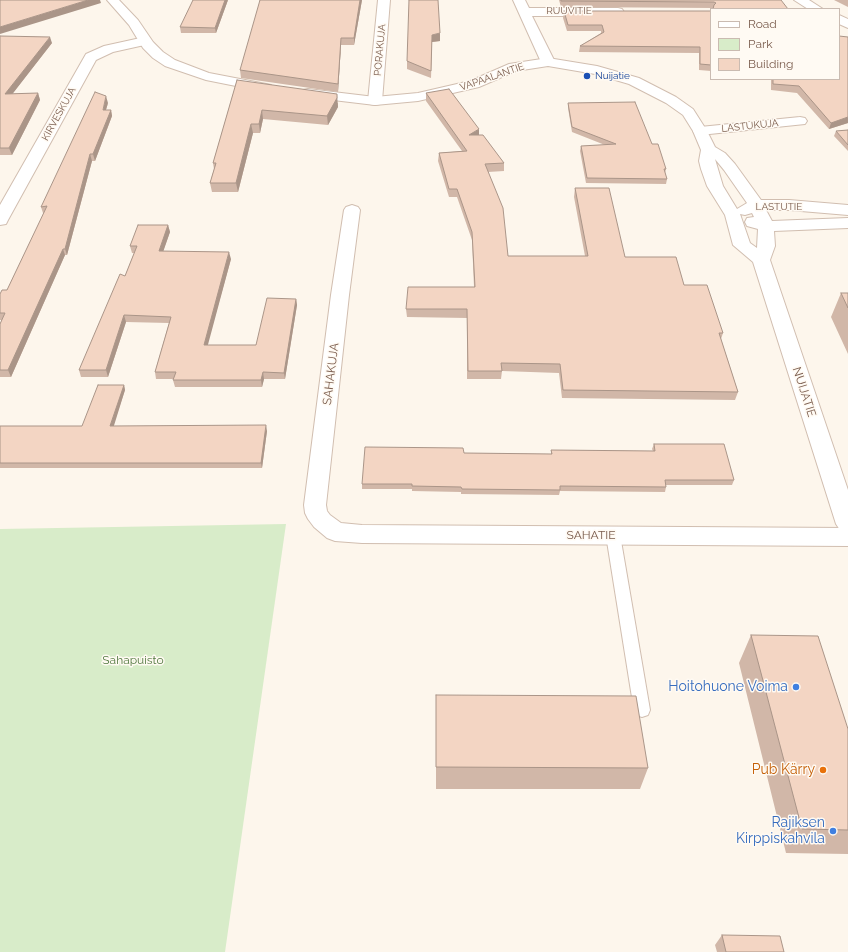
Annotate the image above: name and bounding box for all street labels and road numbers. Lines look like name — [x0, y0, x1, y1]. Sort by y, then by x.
street label: RUUVITIE — [546, 5, 592, 17]
street label: PORAKUJA — [372, 24, 388, 76]
street label: VAPAALANTIE — [458, 60, 526, 94]
street label: KIRVESKUJA — [39, 85, 79, 143]
street label: LASTUKUJA — [721, 117, 779, 135]
street label: LASTUTIE — [756, 201, 802, 213]
street label: SAHAKUJA — [320, 342, 342, 406]
street label: NUIJATIE — [789, 365, 819, 419]
street label: SAHATIE — [567, 528, 615, 542]

